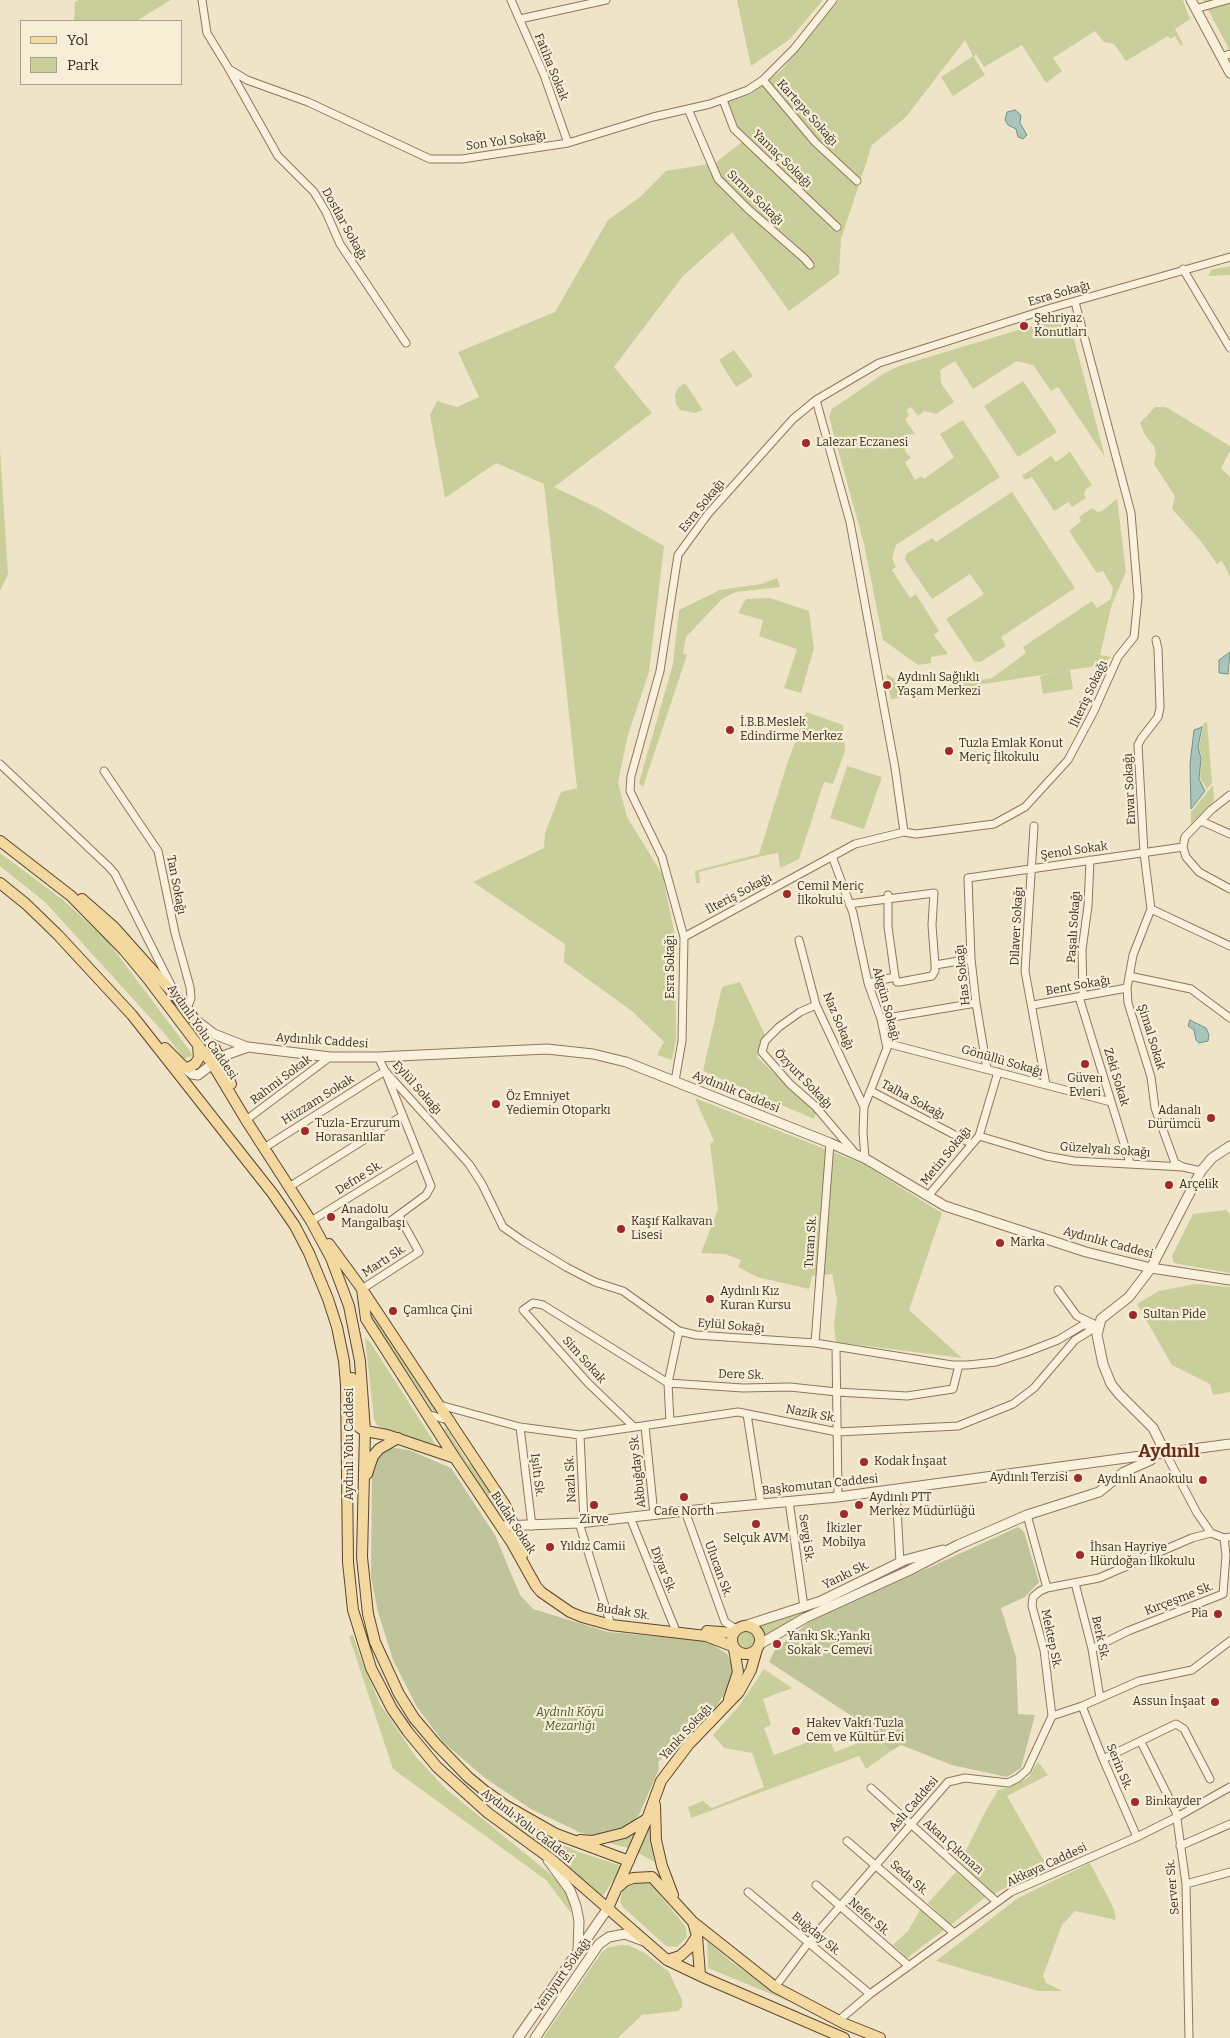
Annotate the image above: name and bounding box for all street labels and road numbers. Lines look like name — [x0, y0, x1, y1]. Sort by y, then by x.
street label: Fatiha Sokak — [531, 31, 571, 103]
street label: Kartepe Sokağı — [774, 77, 840, 149]
street label: Yamaç Sokağı — [749, 127, 815, 191]
street label: Son Yol Sokağı — [465, 128, 547, 154]
street label: Sırma Sokağı — [724, 167, 786, 229]
street label: Dostlar Sokağı — [318, 186, 370, 262]
street label: Esra Sokağı — [1026, 278, 1092, 310]
street label: Esra Sokağı — [676, 477, 728, 535]
street label: İlteriş Sokağı — [1067, 658, 1111, 730]
street label: Envar Sokağı — [1121, 753, 1139, 825]
street label: Şenol Sokak — [1039, 839, 1109, 863]
street label: Tan Sokağı — [163, 854, 189, 916]
street label: İlteriş Sokağı — [704, 871, 774, 917]
street label: Dilaver Sokağı — [1008, 886, 1026, 966]
street label: Paşalı Sokağı — [1064, 890, 1084, 964]
street label: Esra Sokağı — [664, 935, 678, 999]
street label: Has Sokağı — [953, 944, 973, 1006]
street label: Akgün Sokağı — [869, 965, 903, 1043]
street label: Bent Sokağı — [1044, 973, 1112, 999]
street label: Aydınlı Yolu Caddesi — [164, 982, 240, 1082]
street label: Naz Sokağı — [819, 990, 857, 1052]
street label: Şimal Sokak — [1134, 1002, 1168, 1072]
street label: Aydınlık Caddesi — [275, 1031, 369, 1051]
street label: Gönüllü Sokağı — [959, 1042, 1045, 1080]
street label: Özyurt Sokağı — [771, 1046, 835, 1112]
street label: Zeki Sokak — [1100, 1046, 1132, 1108]
street label: Rahmi Sokak — [248, 1052, 314, 1108]
street label: Eylül Sokağı — [389, 1058, 445, 1118]
street label: Aydınlık Caddesi — [690, 1068, 782, 1116]
street label: Hüzzam Sokak — [279, 1072, 357, 1128]
street label: Talha Sokağı — [879, 1077, 947, 1123]
street label: Metin Sokağı — [918, 1123, 974, 1189]
street label: Güzelyalı Sokağı — [1059, 1140, 1151, 1160]
street label: Defne Sk. — [333, 1158, 385, 1198]
street label: Turan Sk. — [802, 1215, 820, 1269]
street label: Aydınlık Caddesi — [1061, 1224, 1155, 1262]
street label: Martı Sk. — [359, 1242, 409, 1280]
street label: Eylül Sokağı — [697, 1316, 765, 1336]
street label: Sim Sokak — [559, 1334, 609, 1386]
street label: Dere Sk. — [718, 1367, 764, 1383]
street label: Aydınlı Yolu Caddesi — [343, 1388, 357, 1500]
street label: Nazik Sk. — [785, 1402, 837, 1426]
street label: Akbuğday Sk. — [627, 1433, 649, 1509]
street label: Işıltı Sk. — [527, 1452, 547, 1498]
street label: Nazlı Sk. — [563, 1455, 579, 1503]
street label: Başkomutan Caddesi — [761, 1472, 879, 1498]
street label: Budak Sokak — [487, 1489, 539, 1557]
street label: Sevgi Sk. — [795, 1513, 817, 1563]
street label: Ulucan Sk. — [701, 1539, 735, 1599]
street label: Diyar Sk. — [647, 1545, 679, 1595]
street label: Yankı Sk. — [820, 1558, 872, 1592]
street label: Kırçeşme Sk. — [1143, 1579, 1215, 1619]
street label: Budak Sk. — [595, 1601, 651, 1623]
street label: Mektep Sk. — [1038, 1608, 1064, 1670]
street label: Berk Sk. — [1088, 1615, 1112, 1661]
street label: Yankı Sokağı — [657, 1701, 715, 1763]
street label: Serin Sk. — [1103, 1742, 1135, 1792]
street label: Aslı Caddesi — [886, 1774, 942, 1834]
street label: Aydınlı Yolu Caddesi — [478, 1786, 576, 1866]
street label: Akan Çıkmazı — [920, 1816, 986, 1878]
street label: Akkaya Caddesi — [1005, 1840, 1089, 1890]
street label: Seda Sk. — [887, 1857, 931, 1899]
street label: Server Sk. — [1163, 1859, 1183, 1915]
street label: Nefer Sk. — [845, 1895, 893, 1939]
street label: Buğday Sk. — [788, 1909, 844, 1959]
street label: Yeniyurt Sokağı — [532, 1935, 594, 2015]

